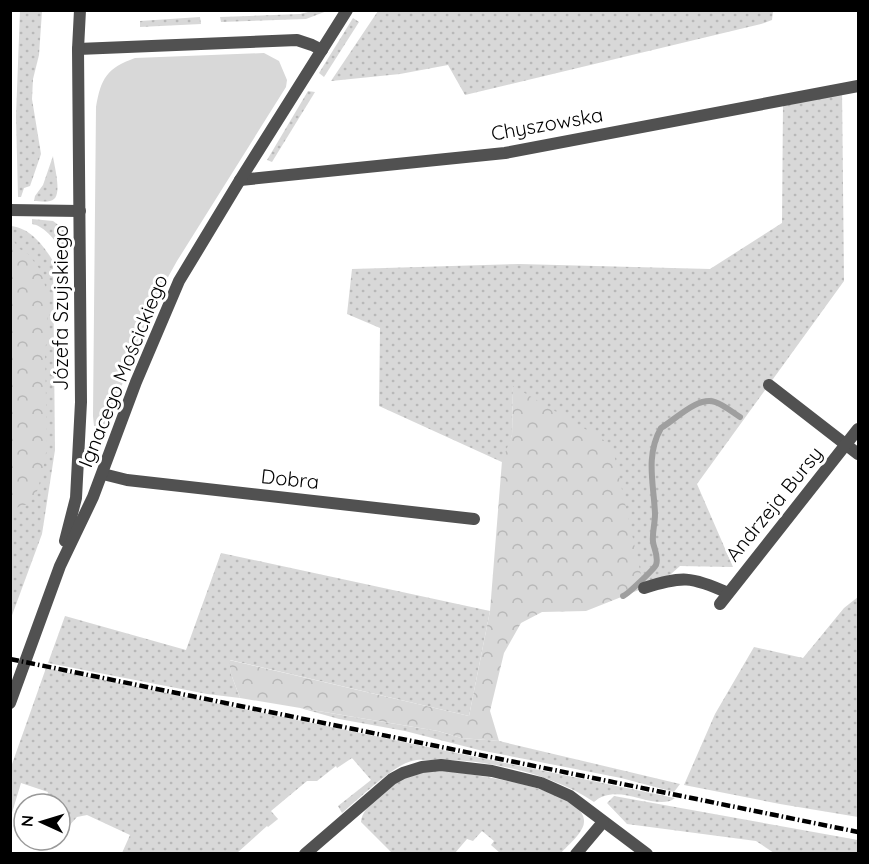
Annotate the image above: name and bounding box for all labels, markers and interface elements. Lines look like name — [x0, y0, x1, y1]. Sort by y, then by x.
street label: Chyszowska — [489, 101, 605, 146]
street label: Józefa Szujskiego — [48, 225, 73, 391]
street label: Ignacego Mościckiego — [72, 271, 173, 471]
street label: Andrzeja Bursy — [720, 441, 828, 566]
street label: Dobra — [260, 463, 320, 494]
north arrow — [12, 792, 72, 852]
text: N — [17, 814, 37, 828]

